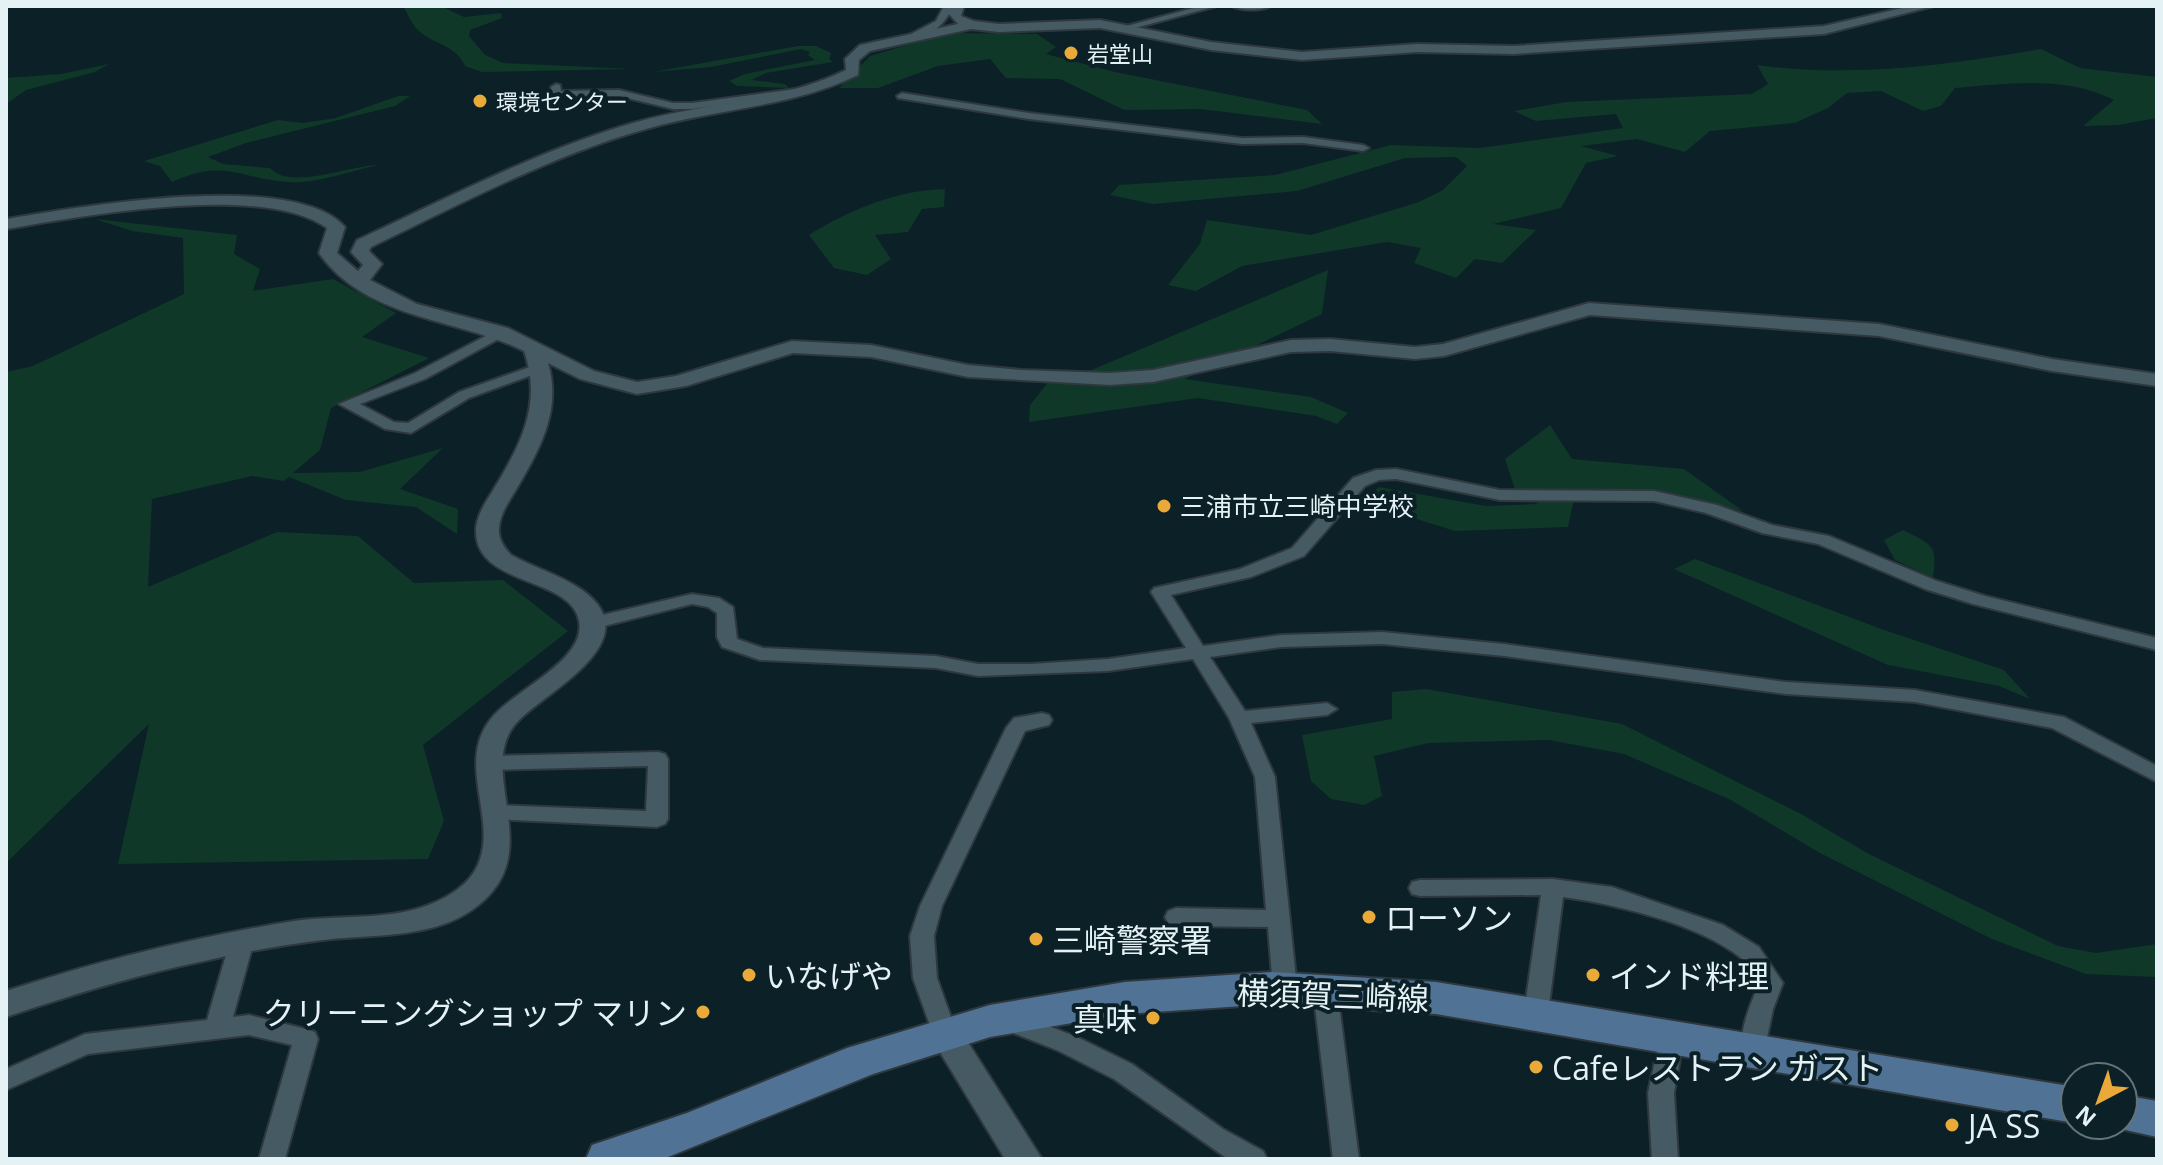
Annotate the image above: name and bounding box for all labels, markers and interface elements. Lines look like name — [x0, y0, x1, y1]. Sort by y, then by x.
place label: 岩堂山 — [1087, 38, 1153, 68]
marker: 岩堂山 — [1062, 44, 1080, 62]
place label: 環境センター — [496, 86, 628, 116]
marker: 環境センター — [471, 92, 489, 110]
place label: 三浦市立三崎中学校 — [1180, 488, 1414, 524]
marker: 三浦市立三崎中学校 — [1155, 497, 1173, 515]
place label: ローソン — [1385, 896, 1513, 939]
marker: ローソン — [1360, 908, 1378, 926]
place label: 三崎警察署 — [1052, 918, 1212, 961]
marker: 三崎警察署 — [1027, 930, 1045, 948]
place label: いなげや — [765, 954, 893, 997]
place label: インド料理 — [1609, 954, 1769, 997]
marker: いなげや — [740, 966, 758, 984]
marker: インド料理 — [1584, 966, 1602, 984]
street label: 横須賀三崎線 — [1236, 970, 1430, 1020]
place label: クリーニングショップ マリン — [263, 991, 687, 1034]
place label: 真味 — [1073, 997, 1137, 1040]
marker: クリーニングショップ マリン — [694, 1003, 712, 1021]
marker: 真味 — [1144, 1009, 1162, 1027]
place label: Cafeレストラン ガスト — [1552, 1046, 1883, 1089]
marker: Cafeレストラン ガスト — [1527, 1058, 1545, 1076]
north arrow — [2059, 1061, 2139, 1141]
text: N — [2069, 1100, 2102, 1134]
place label: JA SS — [1965, 1104, 2040, 1147]
marker: JA SS — [1943, 1116, 1961, 1134]

